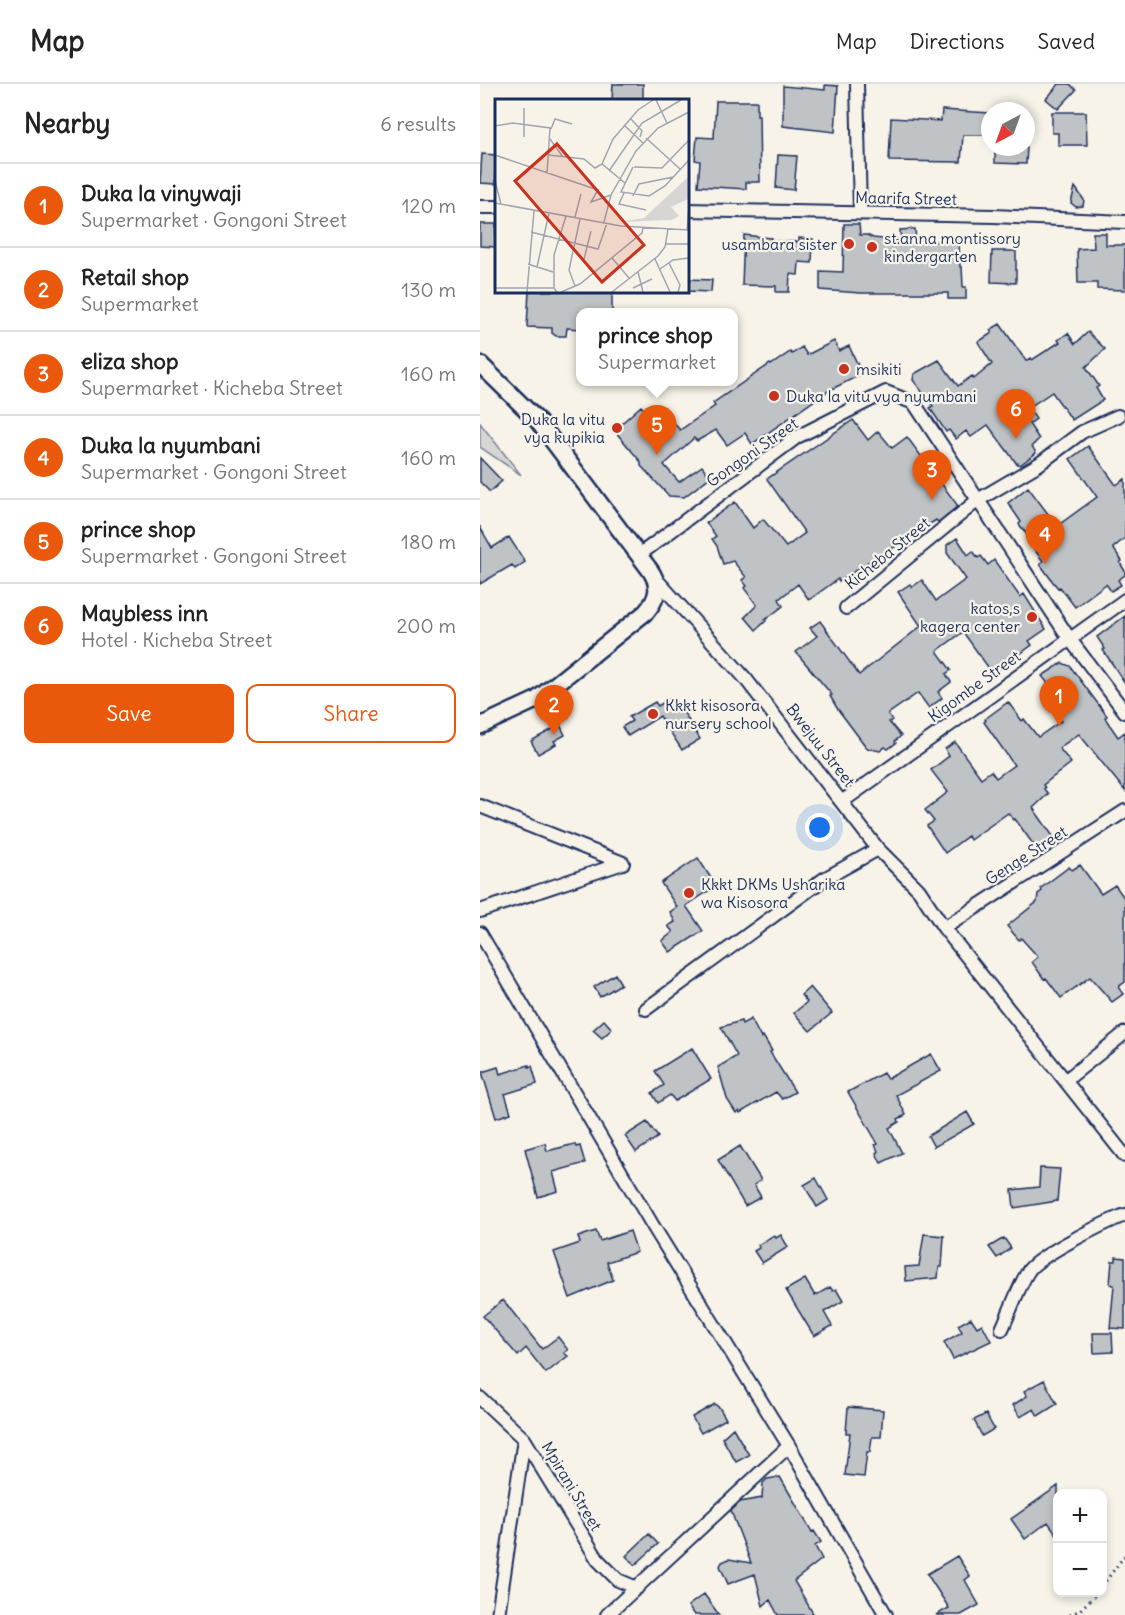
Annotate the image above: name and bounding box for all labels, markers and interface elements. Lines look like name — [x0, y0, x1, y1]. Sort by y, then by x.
text: Map — [30, 23, 84, 59]
text: Map — [836, 28, 877, 55]
text: Directions — [910, 28, 1004, 55]
text: Saved — [1037, 28, 1095, 55]
inset map — [495, 99, 688, 292]
north arrow — [981, 102, 1035, 156]
text: Nearby — [24, 107, 110, 140]
text: 6 results — [380, 111, 456, 136]
text: Duka la vinywaji — [81, 179, 241, 207]
street label: Maarifa Street — [855, 187, 958, 209]
text: 1 — [40, 193, 47, 218]
text: 120 m — [402, 193, 456, 218]
text: Supermarket · Gongoni Street — [81, 207, 347, 232]
place label: st.anna montissory kindergarten — [884, 228, 1021, 266]
place label: usambara sister — [721, 234, 837, 254]
marker: usambara sister — [842, 237, 856, 251]
marker: st.anna montissory kindergarten — [865, 240, 879, 254]
text: Retail shop — [81, 263, 189, 291]
text: 2 — [38, 277, 49, 302]
text: 130 m — [401, 277, 456, 302]
text: Supermarket — [81, 291, 199, 316]
popup — [576, 308, 738, 386]
text: prince shop — [598, 321, 713, 349]
text: eliza shop — [81, 347, 178, 375]
text: Supermarket — [598, 349, 716, 374]
place label: msikiti — [856, 359, 902, 379]
text: 3 — [38, 361, 49, 386]
text: 160 m — [401, 361, 456, 386]
marker: msikiti — [837, 362, 851, 376]
text: Supermarket · Kicheba Street — [81, 375, 343, 400]
place label: Duka la vitu vya nyumbani — [786, 386, 976, 406]
marker: Duka la vitu vya nyumbani — [767, 389, 781, 403]
pin: 6 — [996, 390, 1036, 439]
pin: 5 — [638, 406, 676, 455]
place label: Duka la vitu vya kupikia — [521, 409, 605, 447]
street label: Gongoni Street — [702, 413, 802, 491]
marker: Duka la vitu vya kupikia — [610, 421, 624, 435]
text: Duka la nyumbani — [81, 431, 261, 459]
text: 4 — [38, 445, 49, 470]
text: 160 m — [401, 445, 456, 470]
pin: 3 — [912, 450, 952, 500]
text: Supermarket · Gongoni Street — [81, 459, 347, 484]
street label: Kicheba Street — [840, 512, 934, 593]
pin: 4 — [1026, 514, 1064, 564]
text: prince shop — [81, 515, 196, 543]
text: 5 — [38, 529, 49, 554]
text: 180 m — [401, 529, 456, 554]
text: Supermarket · Gongoni Street — [81, 543, 347, 568]
place label: katos,s kagera center — [920, 598, 1020, 636]
text: Maybless inn — [81, 599, 208, 627]
marker: katos,s kagera center — [1025, 610, 1039, 624]
text: 6 — [38, 613, 49, 638]
text: 200 m — [396, 613, 456, 638]
text: Hotel · Kicheba Street — [81, 627, 272, 652]
street label: Kigombe Street — [924, 645, 1025, 726]
pin: 1 — [1040, 676, 1078, 726]
button: Save — [24, 684, 234, 743]
button: Share — [246, 684, 456, 743]
pin: 2 — [534, 686, 574, 735]
place label: Kkkt kisosora nursery school — [665, 695, 772, 733]
street label: Bwejuu Street — [782, 699, 860, 791]
marker: Kkkt kisosora nursery school — [646, 707, 660, 721]
your location — [805, 813, 834, 842]
street label: Genge Street — [981, 821, 1071, 889]
place label: Kkkt DKMs Usharika wa Kisosora — [701, 874, 845, 912]
marker: Kkkt DKMs Usharika wa Kisosora — [682, 886, 696, 900]
street label: Mpirani Street — [538, 1438, 607, 1535]
map controls — [1053, 1489, 1107, 1597]
button: + — [1053, 1489, 1107, 1543]
button: − — [1053, 1543, 1107, 1597]

